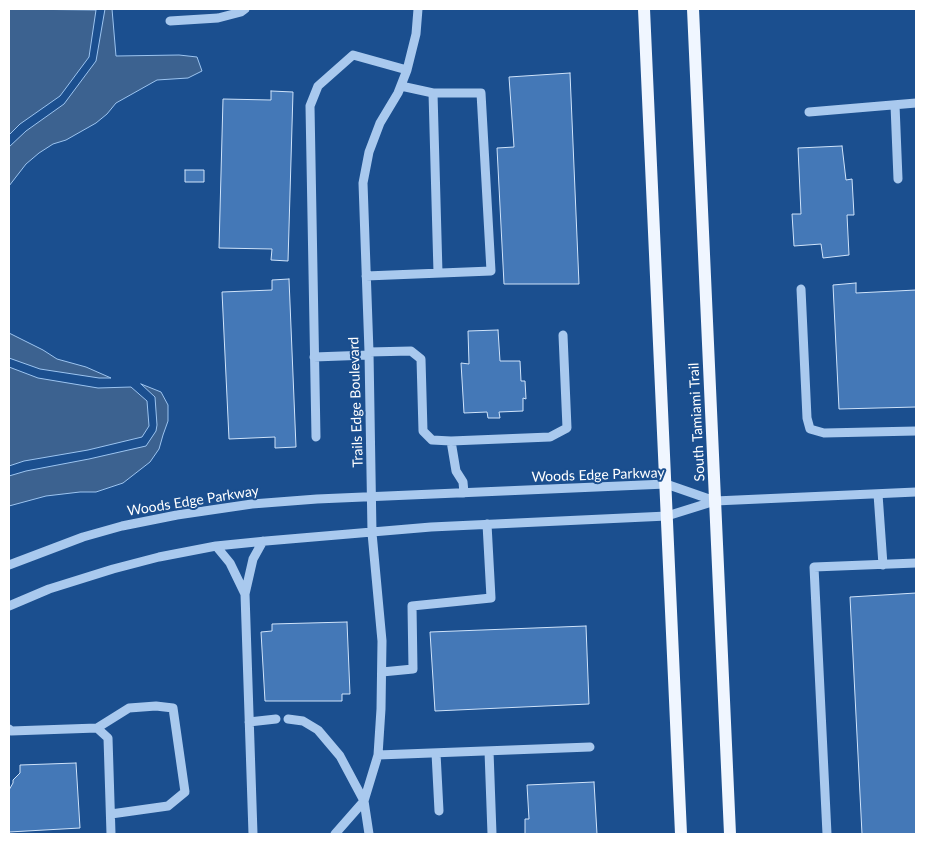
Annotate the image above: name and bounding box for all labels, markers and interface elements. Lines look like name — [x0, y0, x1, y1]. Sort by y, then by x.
street label: Trails Edge Boulevard — [345, 336, 367, 468]
street label: South Tamiami Trail — [685, 362, 709, 482]
street label: Woods Edge Parkway — [531, 464, 665, 486]
street label: Woods Edge Parkway — [126, 482, 260, 520]

